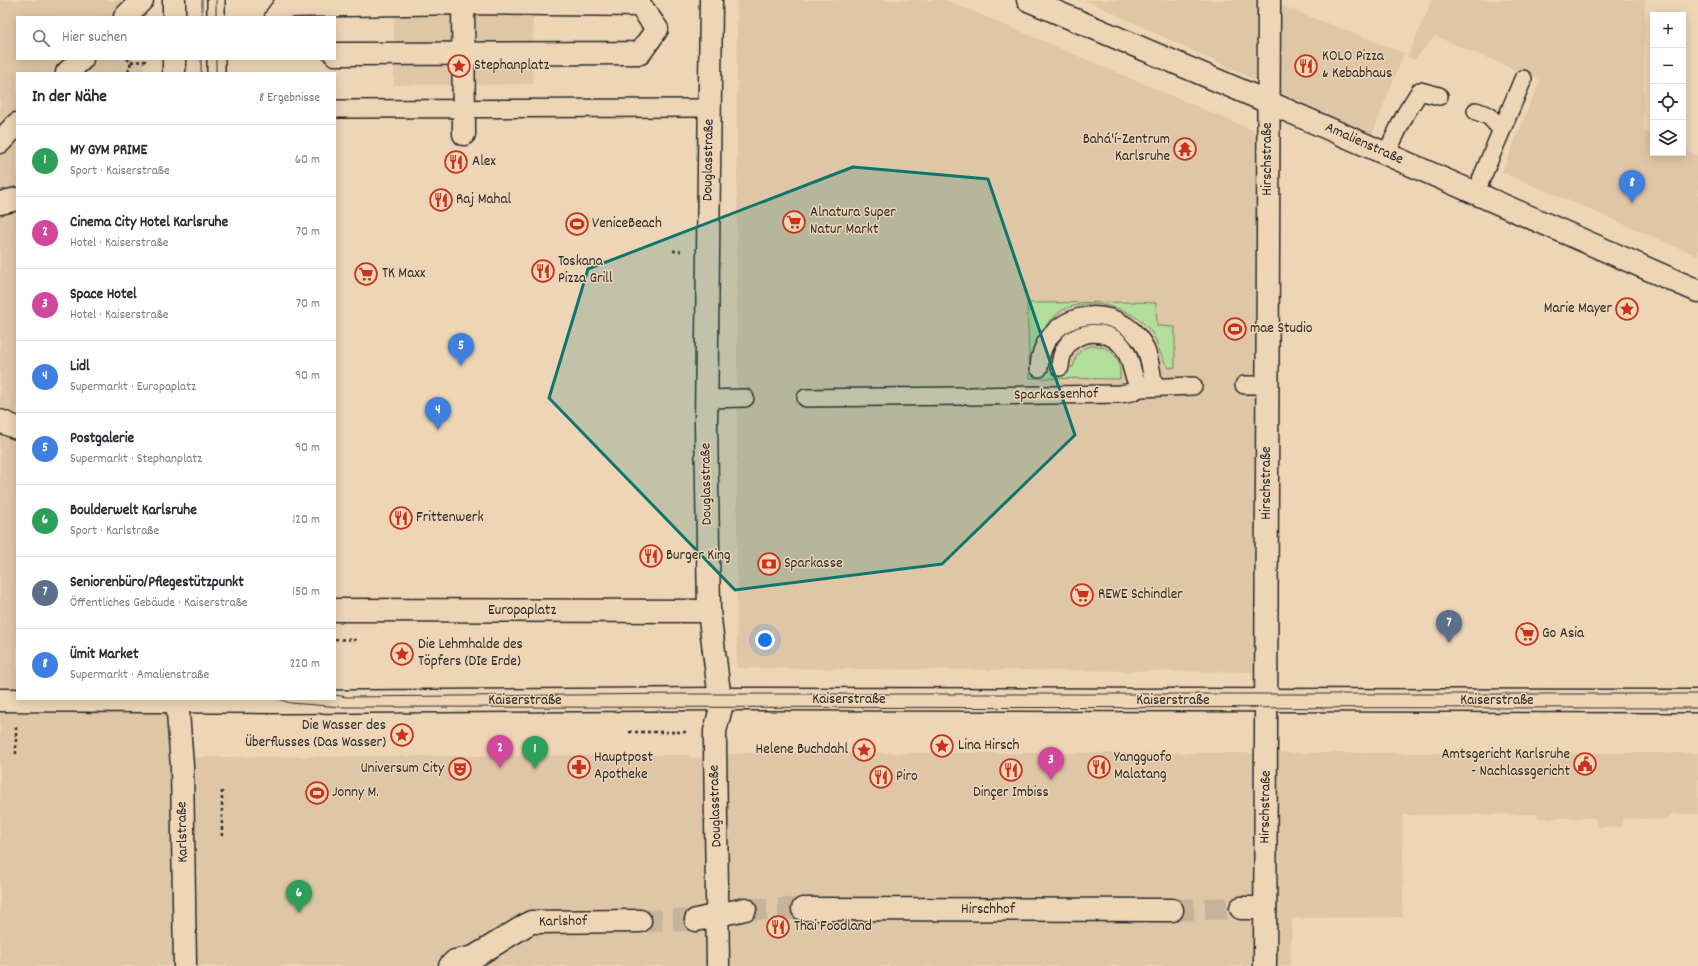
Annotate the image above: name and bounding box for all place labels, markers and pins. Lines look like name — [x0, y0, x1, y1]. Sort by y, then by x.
place label: KOLO Pizza & Kebabhaus — [1322, 46, 1392, 85]
place icon: Stephanplatz — [446, 53, 472, 79]
restaurant icon: KOLO Pizza & Kebabhaus — [1293, 53, 1319, 79]
place label: Stephanplatz — [474, 55, 550, 77]
place label: Bahá'í-Zentrum Karlsruhe — [1083, 129, 1170, 168]
temple icon: Bahá'í-Zentrum Karlsruhe — [1172, 136, 1198, 162]
restaurant icon: Alex — [443, 149, 469, 175]
place label: Alex — [472, 151, 496, 173]
pin: 8 — [1619, 170, 1645, 203]
restaurant icon: Raj Mahal — [428, 187, 454, 213]
place label: Raj Mahal — [456, 189, 511, 211]
place label: Alnatura Super Natur Markt — [810, 202, 896, 241]
supermarket icon: Alnatura Super Natur Markt — [781, 209, 807, 235]
sports icon: VeniceBeach — [564, 211, 590, 237]
place label: VeniceBeach — [592, 213, 662, 235]
place label: Toskana Pizza Grill — [558, 251, 613, 290]
restaurant icon: Toskana Pizza Grill — [530, 258, 556, 284]
supermarket icon: TK Maxx — [353, 261, 379, 287]
place label: TK Maxx — [382, 263, 426, 285]
place icon: Marie Mayer — [1614, 296, 1640, 322]
place label: Marie Mayer — [1544, 298, 1612, 320]
sports icon: mae Studio — [1222, 316, 1248, 342]
place label: mae Studio — [1250, 318, 1313, 340]
pin: 5 — [448, 333, 474, 366]
pin: 4 — [425, 397, 451, 430]
restaurant icon: Frittenwerk — [388, 505, 414, 531]
place label: Frittenwerk — [416, 507, 484, 529]
restaurant icon: Burger King — [638, 543, 664, 569]
place label: Burger King — [666, 545, 731, 567]
bank icon: Sparkasse — [756, 551, 782, 577]
place label: Sparkasse — [784, 553, 843, 575]
supermarket icon: REWE Schindler — [1069, 582, 1095, 608]
place label: REWE Schindler — [1098, 584, 1183, 606]
pin: 7 — [1436, 610, 1462, 643]
supermarket icon: Go Asia — [1514, 621, 1540, 647]
place label: Go Asia — [1542, 623, 1585, 645]
place label: Die Lehmhalde des Töpfers (DIe Erde) — [418, 634, 523, 673]
place icon: Die Lehmhalde des Töpfers (DIe Erde) — [389, 641, 415, 667]
place label: Die Wasser des Überflusses (Das Wasser) — [245, 715, 386, 754]
place icon: Die Wasser des Überflusses (Das Wasser) — [389, 722, 415, 748]
place icon: Lina Hirsch — [929, 733, 955, 759]
pin: 2 — [487, 735, 513, 768]
place label: Lina Hirsch — [958, 735, 1020, 757]
pin: 1 — [522, 736, 548, 769]
place icon: Helene Buchdahl — [851, 737, 877, 763]
place label: Helene Buchdahl — [756, 739, 848, 761]
place label: Amtsgericht Karlsruhe - Nachlassgericht — [1441, 744, 1570, 783]
place label: Hauptpost Apotheke — [594, 747, 654, 786]
pin: 3 — [1038, 747, 1064, 780]
place label: Yangguofo Malatang — [1114, 747, 1172, 786]
public building icon: Amtsgericht Karlsruhe - Nachlassgericht — [1572, 751, 1598, 777]
pharmacy icon: Hauptpost Apotheke — [566, 754, 592, 780]
restaurant icon: Yangguofo Malatang — [1086, 754, 1112, 780]
theatre icon: Universum City — [447, 756, 473, 782]
restaurant icon: Dinçer Imbiss — [998, 757, 1024, 783]
place label: Universum City — [360, 758, 445, 780]
restaurant icon: Piro — [868, 764, 894, 790]
place label: Piro — [896, 766, 918, 788]
sports icon: Jonny M. — [304, 780, 330, 806]
place label: Jonny M. — [332, 782, 379, 804]
place label: Dinçer Imbiss — [973, 782, 1049, 804]
pin: 6 — [286, 880, 312, 913]
restaurant icon: Thai Foodland — [765, 914, 791, 940]
place label: Thai Foodland — [794, 916, 872, 938]

